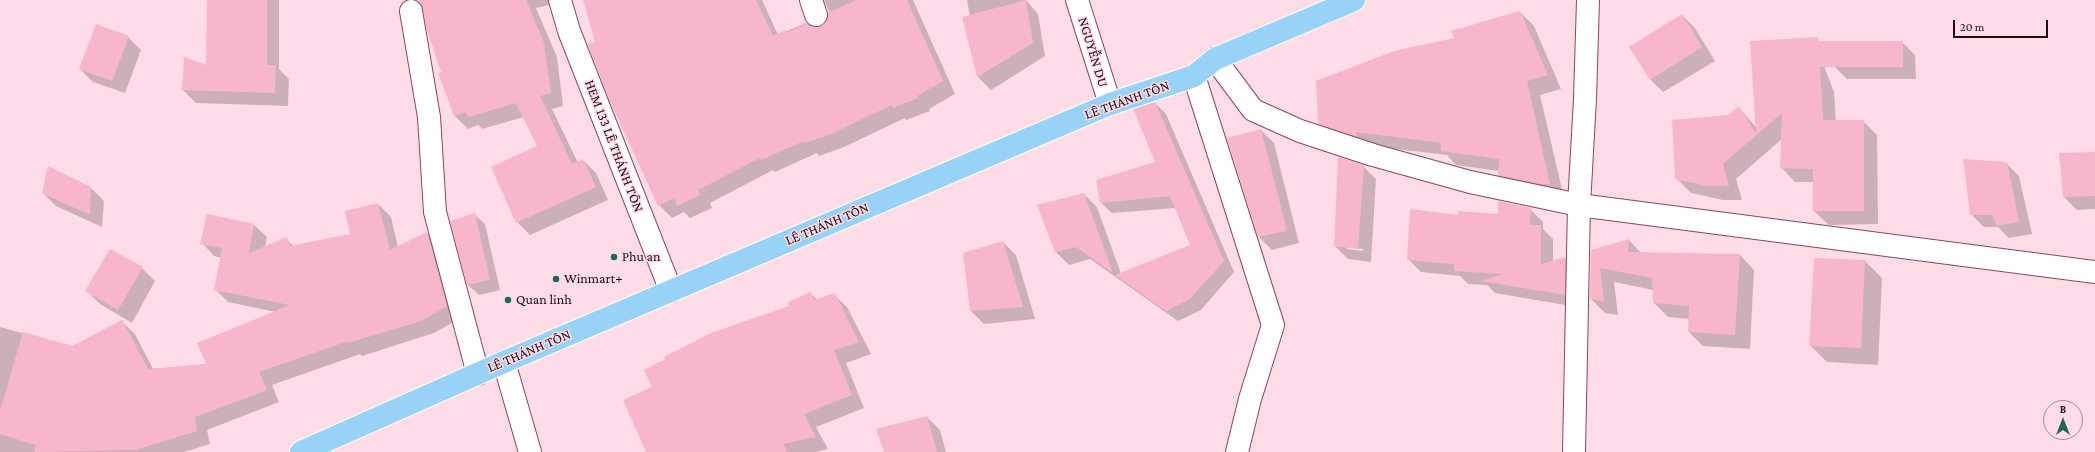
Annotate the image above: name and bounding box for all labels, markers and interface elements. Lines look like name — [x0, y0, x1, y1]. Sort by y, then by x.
scale bar — [1955, 12, 2050, 38]
street label: NGUYỄN DU — [1074, 15, 1112, 89]
text: 20 m — [1960, 20, 1984, 34]
street label: HEM 133 LÊ THÁNH TÔN — [581, 77, 647, 215]
street label: LÊ THÁNH TÔN — [1082, 77, 1172, 123]
street label: LÊ THÁNH TÔN — [783, 199, 871, 249]
place label: Phu an — [622, 249, 661, 265]
marker: Phu an — [609, 252, 619, 262]
place label: Winmart+ — [564, 271, 623, 287]
marker: Winmart+ — [551, 274, 561, 284]
place label: Quan linh — [516, 292, 572, 308]
marker: Quan linh — [503, 295, 513, 305]
street label: LÊ THÁNH TÔN — [485, 326, 573, 376]
north arrow — [2043, 400, 2083, 440]
text: B — [2060, 403, 2066, 415]

